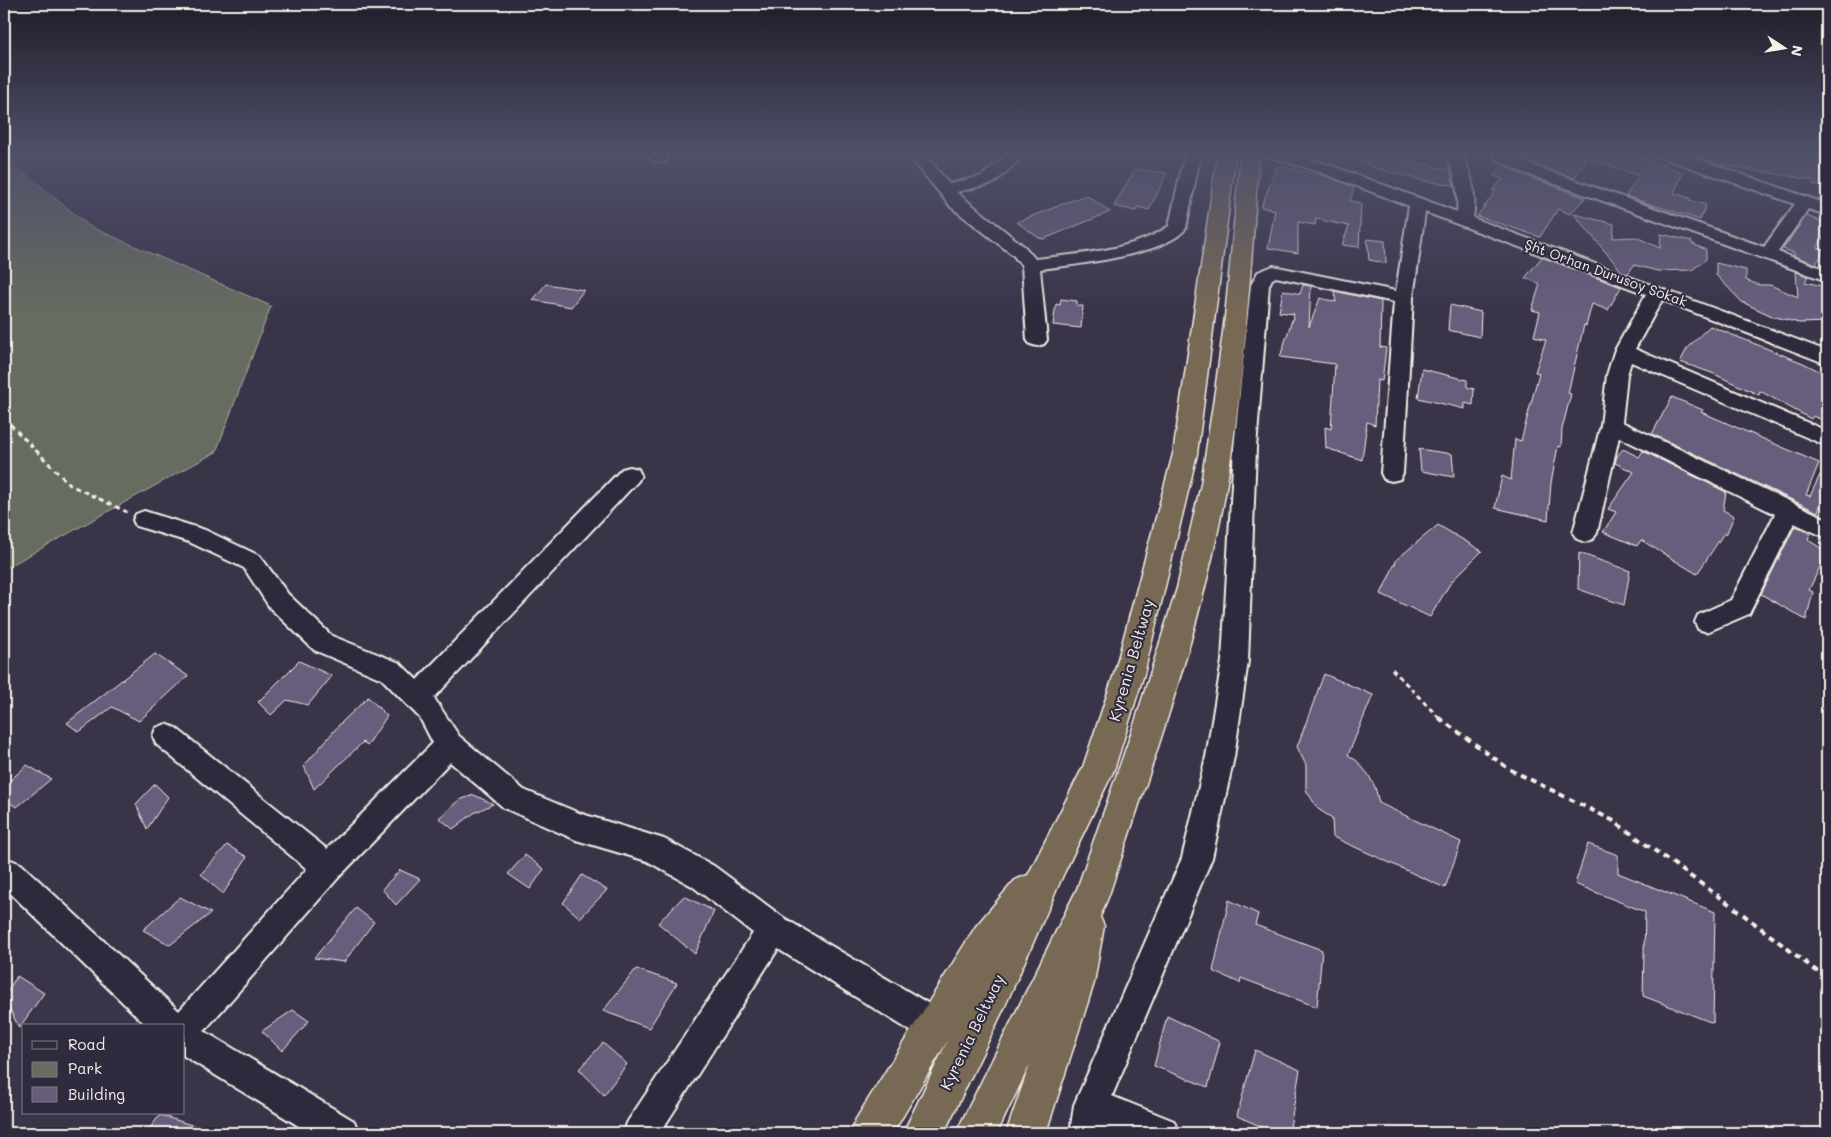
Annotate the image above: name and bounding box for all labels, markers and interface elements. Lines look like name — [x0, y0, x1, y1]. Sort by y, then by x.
north arrow — [1758, 22, 1808, 72]
text: N — [1787, 44, 1808, 58]
street label: Şht Orhan Durusoy Sokak — [1522, 234, 1690, 311]
street label: Kyrenia Beltway — [1103, 596, 1158, 724]
street label: Kyrenia Beltway — [934, 970, 1009, 1093]
legend — [22, 1024, 185, 1114]
text: Road — [68, 1034, 105, 1054]
text: Park — [68, 1058, 102, 1078]
text: Building — [68, 1084, 125, 1104]

